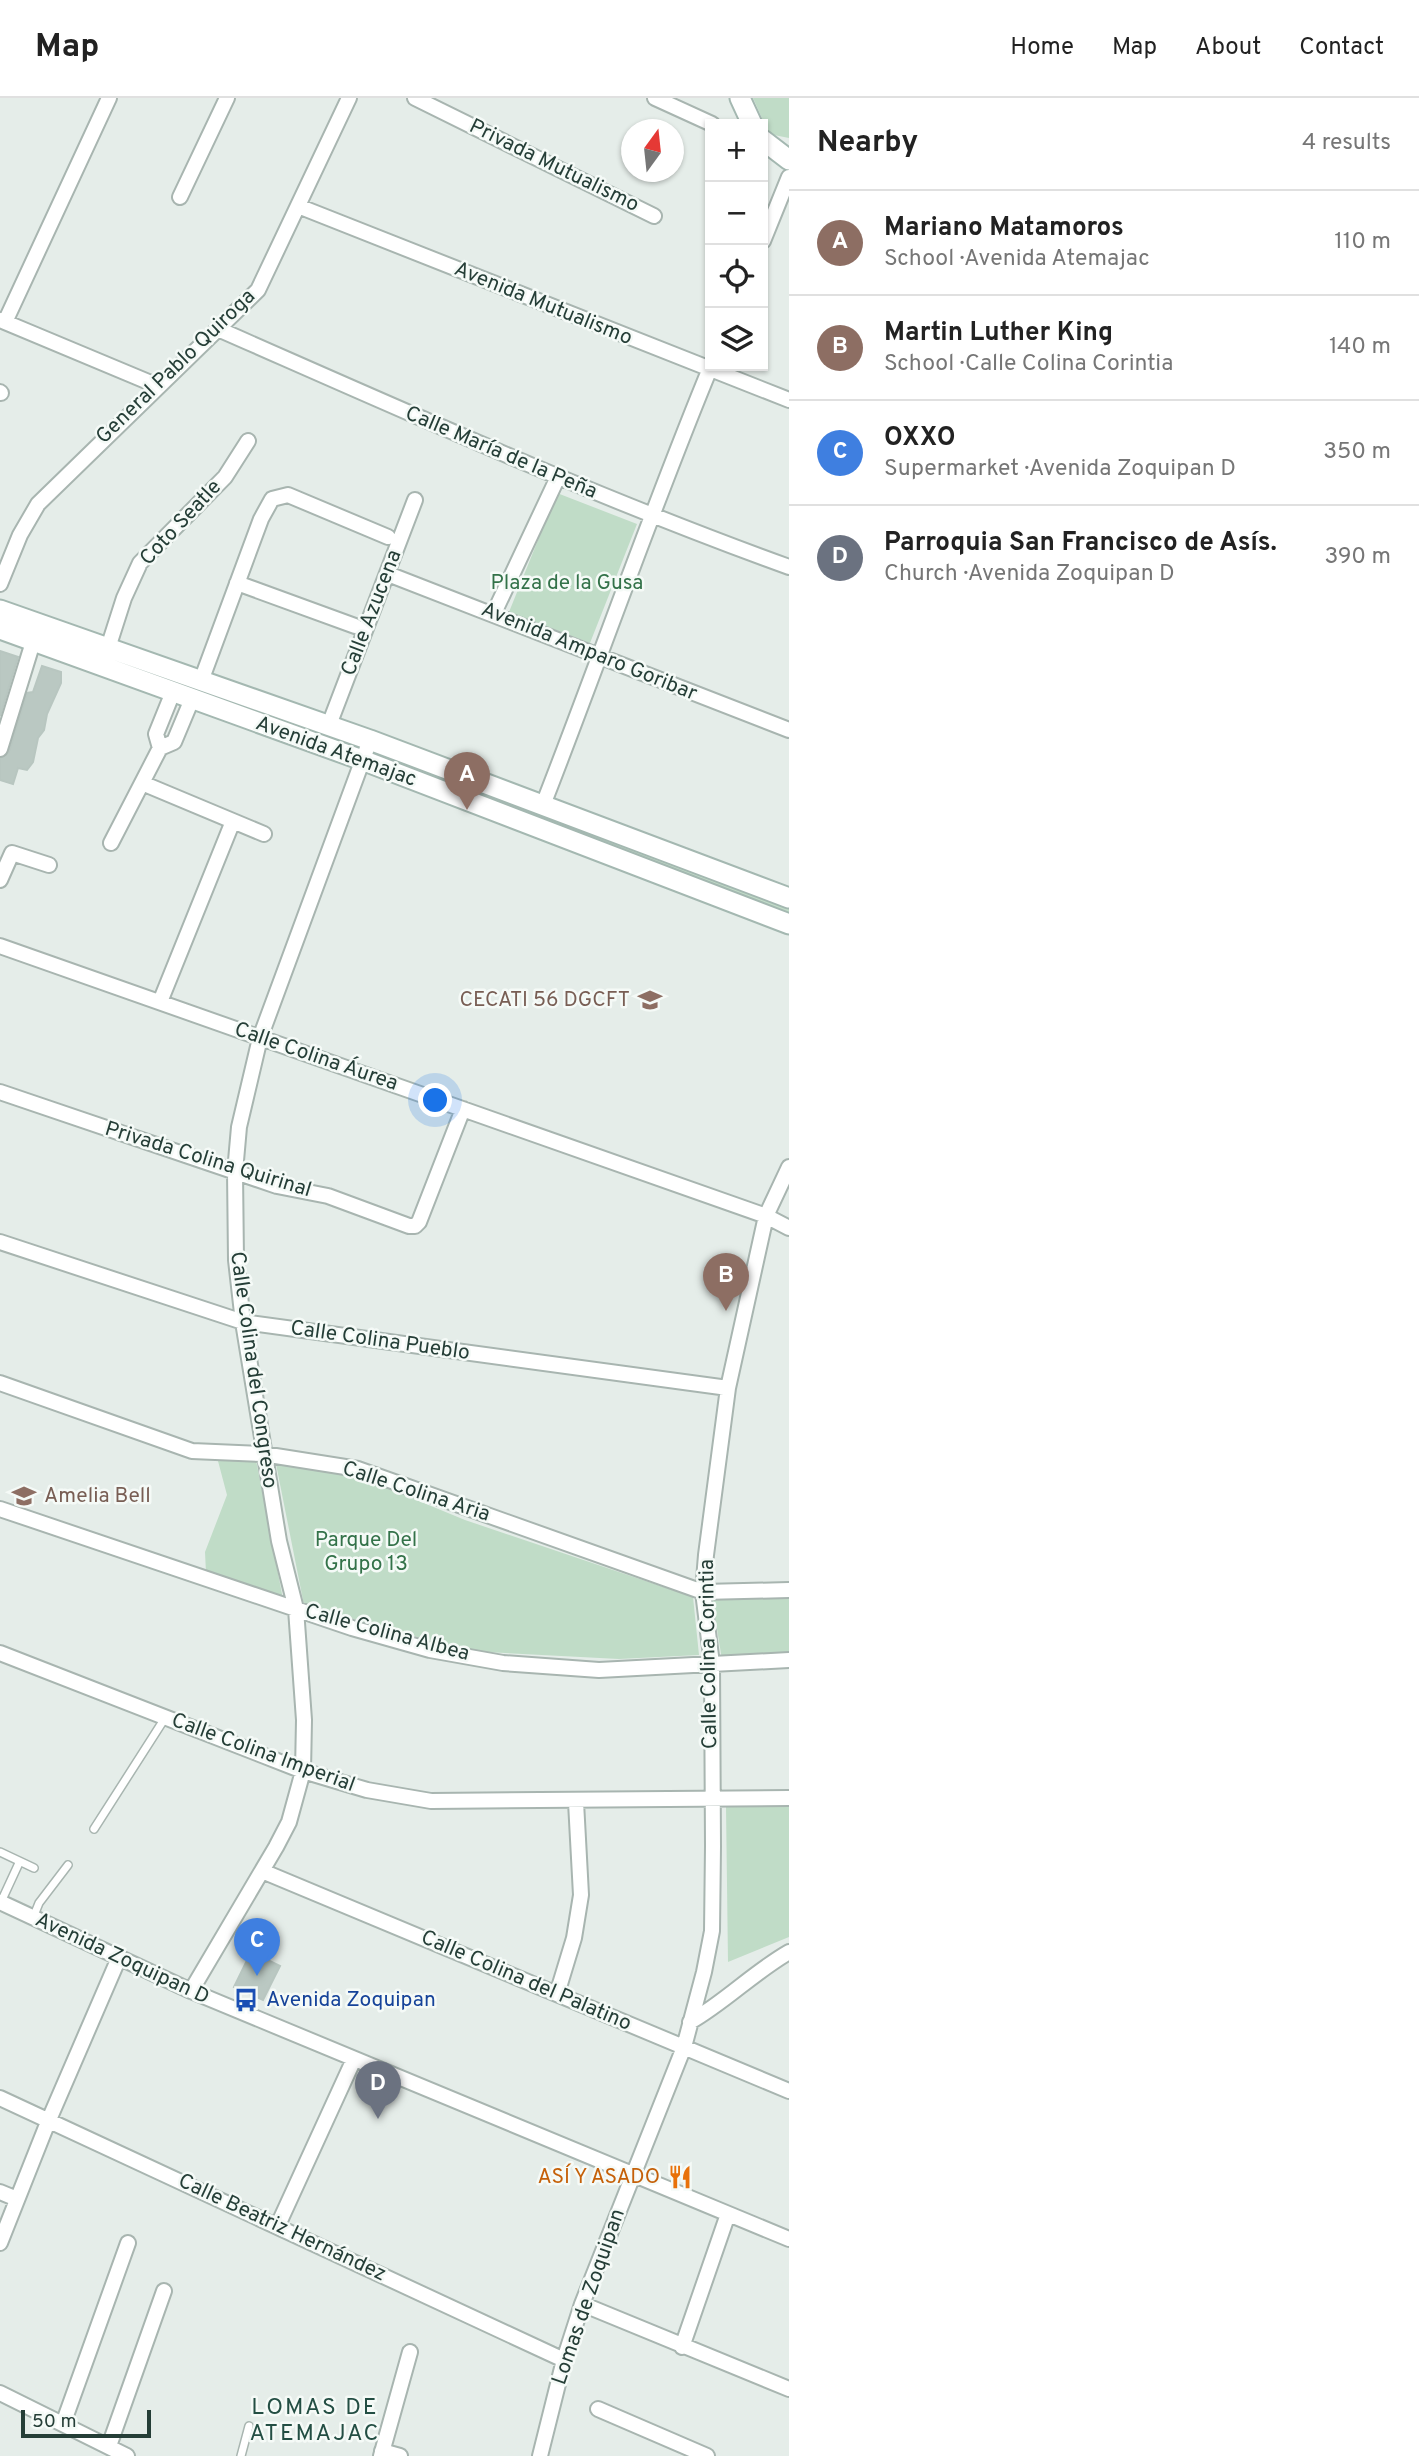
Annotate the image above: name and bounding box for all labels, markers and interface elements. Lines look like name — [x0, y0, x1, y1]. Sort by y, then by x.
text: Map — [35, 27, 99, 69]
text: Home — [1010, 33, 1074, 63]
text: Map — [1112, 33, 1157, 63]
text: About — [1195, 33, 1261, 63]
text: Contact — [1299, 33, 1384, 63]
street label: Privada Mutualismo — [465, 113, 643, 219]
north arrow — [621, 119, 684, 182]
map controls — [705, 119, 768, 371]
button: + — [705, 119, 768, 182]
text: Nearby — [817, 125, 918, 162]
text: 4 results — [1302, 129, 1391, 158]
button: − — [705, 182, 768, 245]
text: Mariano Matamoros — [884, 212, 1124, 245]
text: A — [832, 228, 848, 257]
text: 110 m — [1334, 228, 1391, 257]
button: locate — [705, 245, 768, 308]
text: School · Avenida Atemajac — [884, 245, 1150, 274]
street label: Avenida Mutualismo — [450, 256, 636, 352]
street label: General Pablo Quiroga — [90, 284, 262, 450]
button: layers — [705, 308, 768, 371]
text: Martin Luther King — [884, 317, 1113, 350]
text: B — [832, 333, 848, 362]
text: 140 m — [1329, 333, 1391, 362]
text: School · Calle Colina Corintia — [884, 350, 1173, 379]
street label: Calle María de la Peña — [401, 400, 601, 506]
text: OXXO — [884, 422, 956, 455]
text: C — [833, 438, 847, 467]
text: 350 m — [1323, 438, 1391, 467]
text: Supermarket · Avenida Zoquipan D — [884, 455, 1236, 484]
street label: Coto Seatle — [134, 474, 228, 572]
text: Parroquia San Francisco de Asís. — [884, 527, 1277, 560]
text: D — [832, 543, 848, 572]
text: 390 m — [1324, 543, 1391, 572]
street label: Calle Azucena — [336, 546, 408, 680]
text: Church · Avenida Zoquipan D — [884, 560, 1175, 589]
park label: Plaza de la Gusa — [491, 570, 643, 597]
street label: Avenida Amparo Goribar — [477, 596, 701, 708]
street label: Avenida Atemajac — [252, 710, 420, 794]
pin: A — [444, 752, 490, 810]
school or university icon: CECATI 56 DGCFT — [636, 986, 664, 1014]
place label: CECATI 56 DGCFT — [460, 987, 630, 1014]
street label: Calle Colina Áurea — [231, 1015, 402, 1098]
your location — [418, 1083, 452, 1117]
street label: Privada Colina Quirinal — [101, 1116, 315, 1204]
street label: Calle Colina del Congreso — [223, 1250, 283, 1490]
pin: B — [703, 1253, 749, 1311]
street label: Calle Colina Pueblo — [289, 1315, 471, 1367]
street label: Calle Colina Aria — [339, 1455, 493, 1529]
school or university icon: Amelia Bell — [10, 1482, 38, 1510]
place label: Amelia Bell — [44, 1483, 151, 1510]
park label: Parque Del Grupo 13 — [315, 1527, 417, 1578]
street label: Calle Colina Corintia — [694, 1559, 724, 1749]
street label: Calle Colina Albea — [302, 1598, 472, 1668]
street label: Calle Colina Imperial — [167, 1707, 359, 1799]
street label: Avenida Zoquipan D — [31, 1907, 213, 2011]
pin: C — [234, 1918, 280, 1976]
street label: Calle Colina del Palatino — [417, 1924, 635, 2038]
bus stop icon: Avenida Zoquipan — [232, 1986, 260, 2014]
place label: Avenida Zoquipan — [266, 1987, 436, 2014]
pin: D — [355, 2061, 401, 2119]
place label: ASÍ Y ASADO — [538, 2163, 660, 2191]
restaurant icon: ASÍ Y ASADO — [666, 2163, 694, 2191]
street label: Calle Beatriz Hernández — [174, 2168, 390, 2288]
street label: Lomas de Zoquipan — [546, 2205, 632, 2389]
district label: LOMAS DE ATEMAJAC — [250, 2394, 380, 2449]
scale bar — [21, 2407, 150, 2439]
text: 50 m — [32, 2410, 77, 2434]

